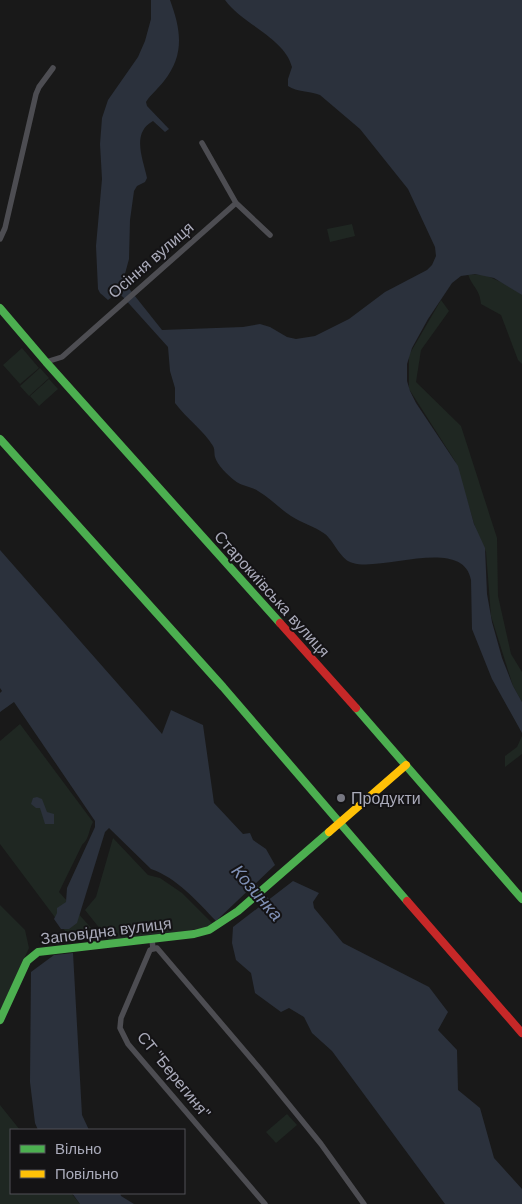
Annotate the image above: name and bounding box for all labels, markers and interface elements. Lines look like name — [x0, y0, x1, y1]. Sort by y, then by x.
street label: Осіння вулиця — [105, 219, 197, 301]
street label: Старокиївська вулиця — [211, 528, 333, 660]
place label: Продукти — [351, 790, 421, 807]
marker: Продукти — [335, 792, 347, 804]
water label: Козинка — [227, 861, 287, 925]
street label: Заповідна вулиця — [40, 915, 172, 947]
street label: СТ "Берегиня" — [134, 1028, 214, 1122]
legend — [10, 1129, 185, 1194]
text: Вільно — [55, 1140, 102, 1157]
text: Повільно — [55, 1165, 119, 1182]

